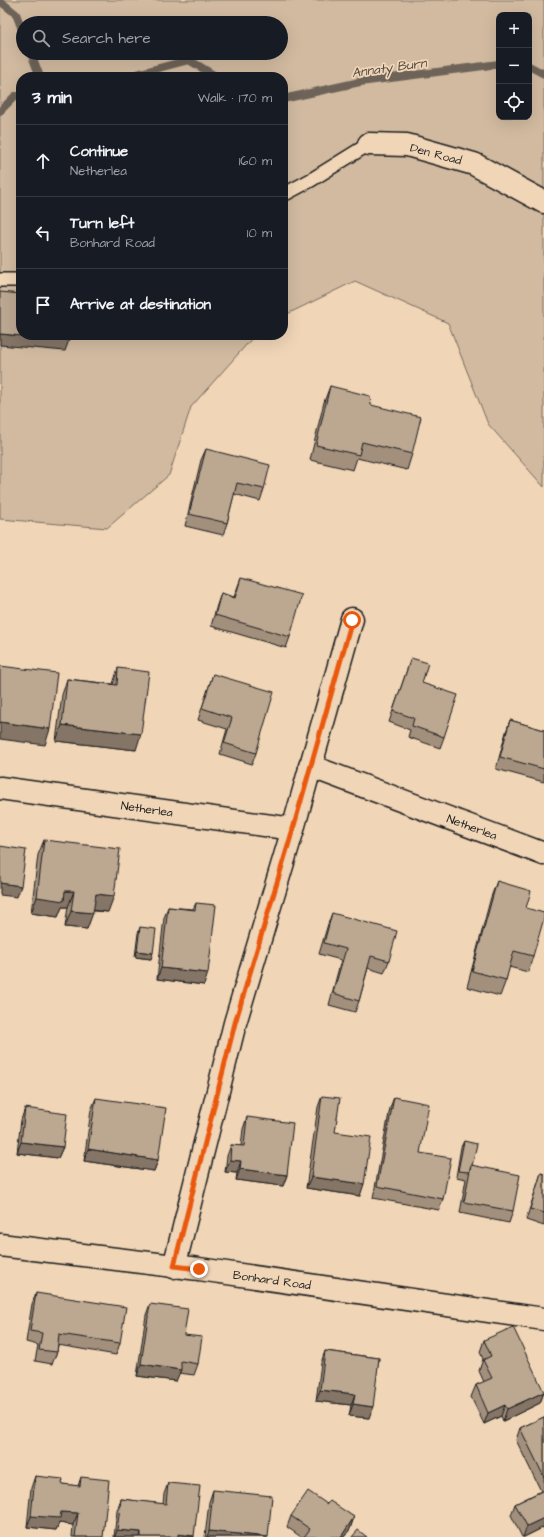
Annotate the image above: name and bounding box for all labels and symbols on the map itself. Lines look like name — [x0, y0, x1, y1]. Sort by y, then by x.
water label: Annaty Burn — [351, 54, 429, 83]
street label: Den Road — [408, 139, 463, 170]
route start — [343, 611, 361, 629]
street label: Netherlea — [120, 797, 174, 822]
street label: Netherlea — [444, 811, 499, 844]
route end — [190, 1260, 208, 1278]
street label: Bonhard Road — [232, 1267, 312, 1294]

